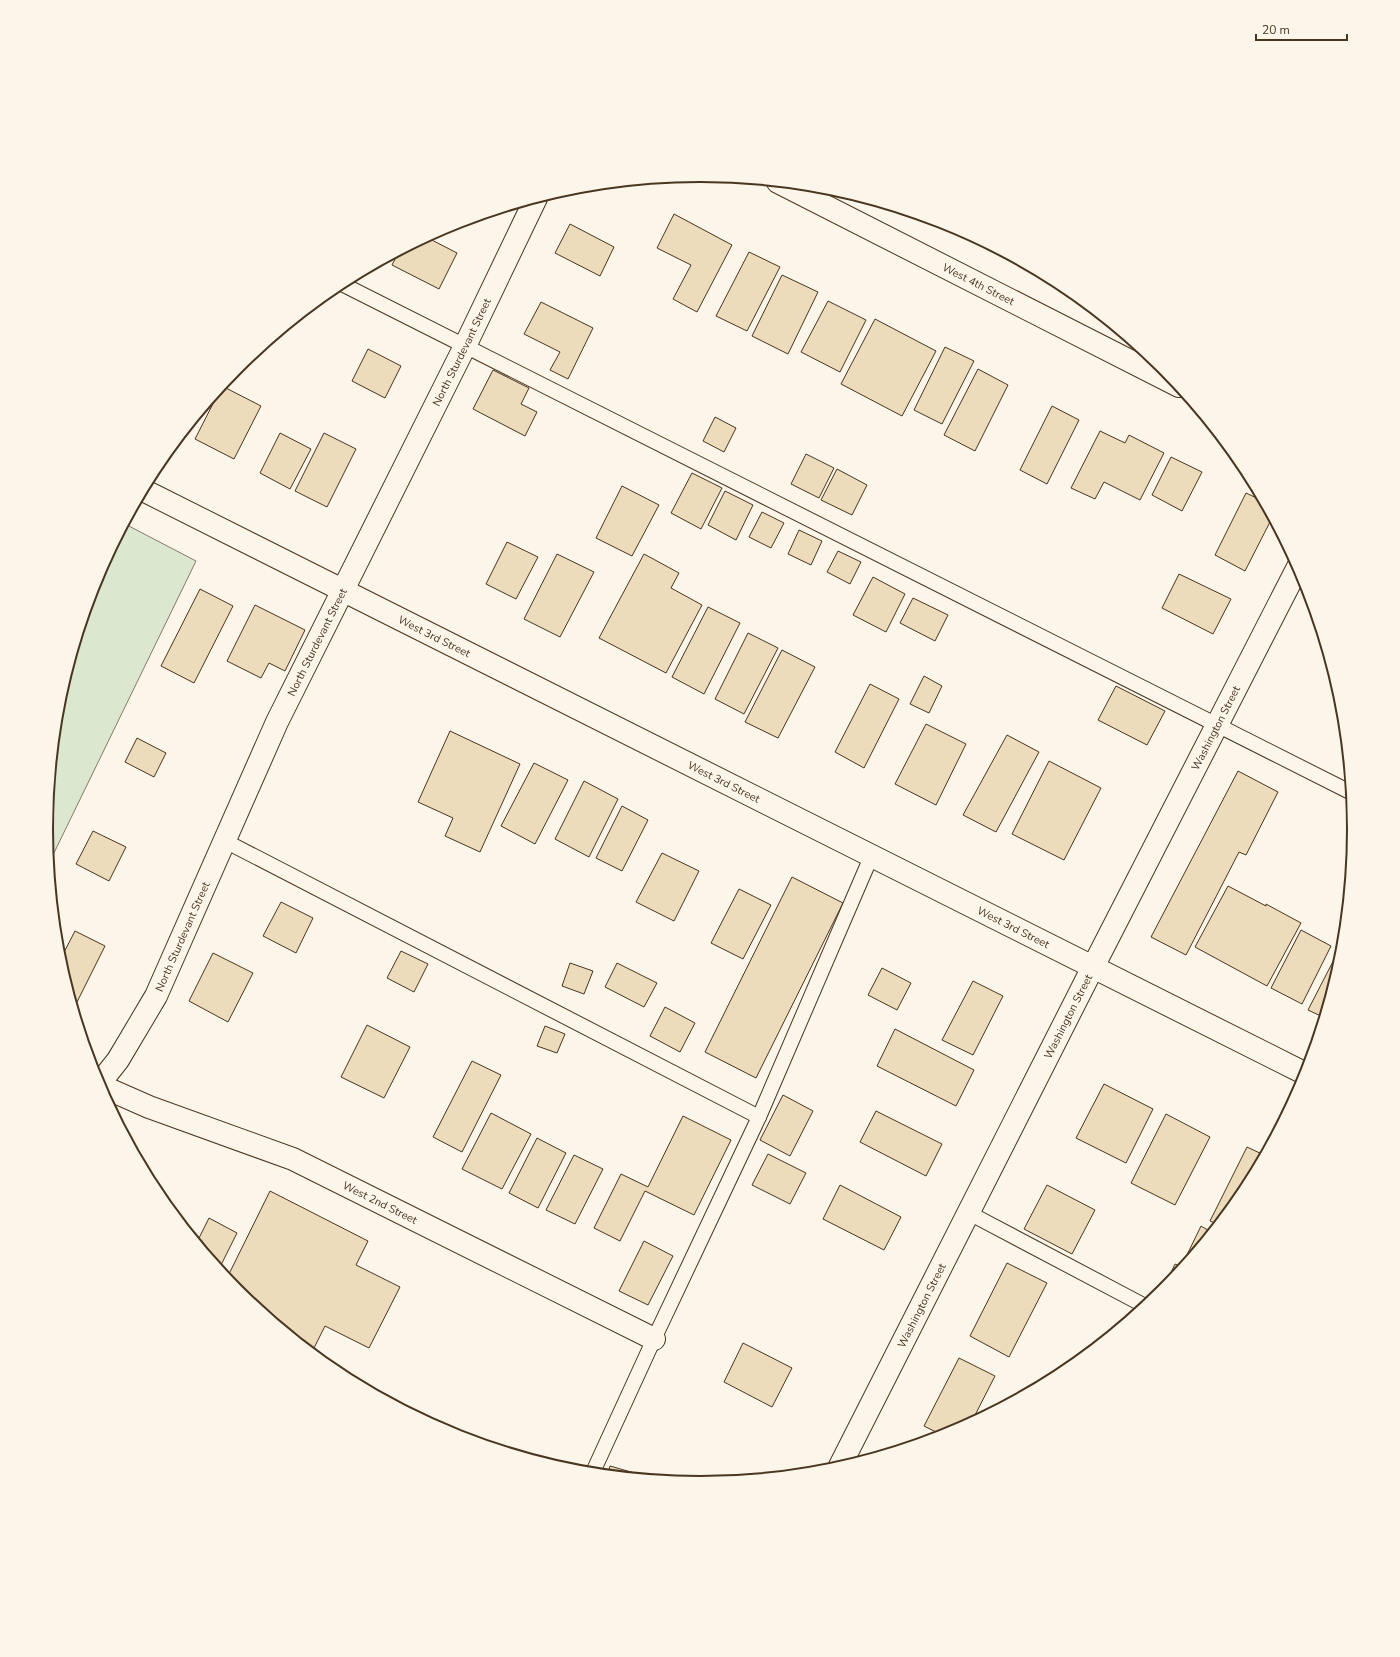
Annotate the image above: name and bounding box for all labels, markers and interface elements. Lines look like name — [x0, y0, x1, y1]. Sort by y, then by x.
scale bar — [1256, 16, 1347, 42]
text: 20 m — [1262, 22, 1290, 38]
street label: West 4th Street — [940, 259, 1017, 309]
street label: North Sturdevant Street — [429, 295, 494, 409]
street label: North Sturdevant Street — [284, 585, 350, 698]
street label: West 3rd Street — [396, 612, 473, 661]
street label: Washington Street — [1188, 683, 1243, 773]
street label: West 3rd Street — [685, 757, 763, 806]
street label: North Sturdevant Street — [151, 879, 213, 994]
street label: West 3rd Street — [975, 903, 1052, 952]
street label: Washington Street — [1040, 971, 1096, 1061]
street label: West 2nd Street — [340, 1178, 420, 1227]
street label: Washington Street — [894, 1260, 949, 1350]

